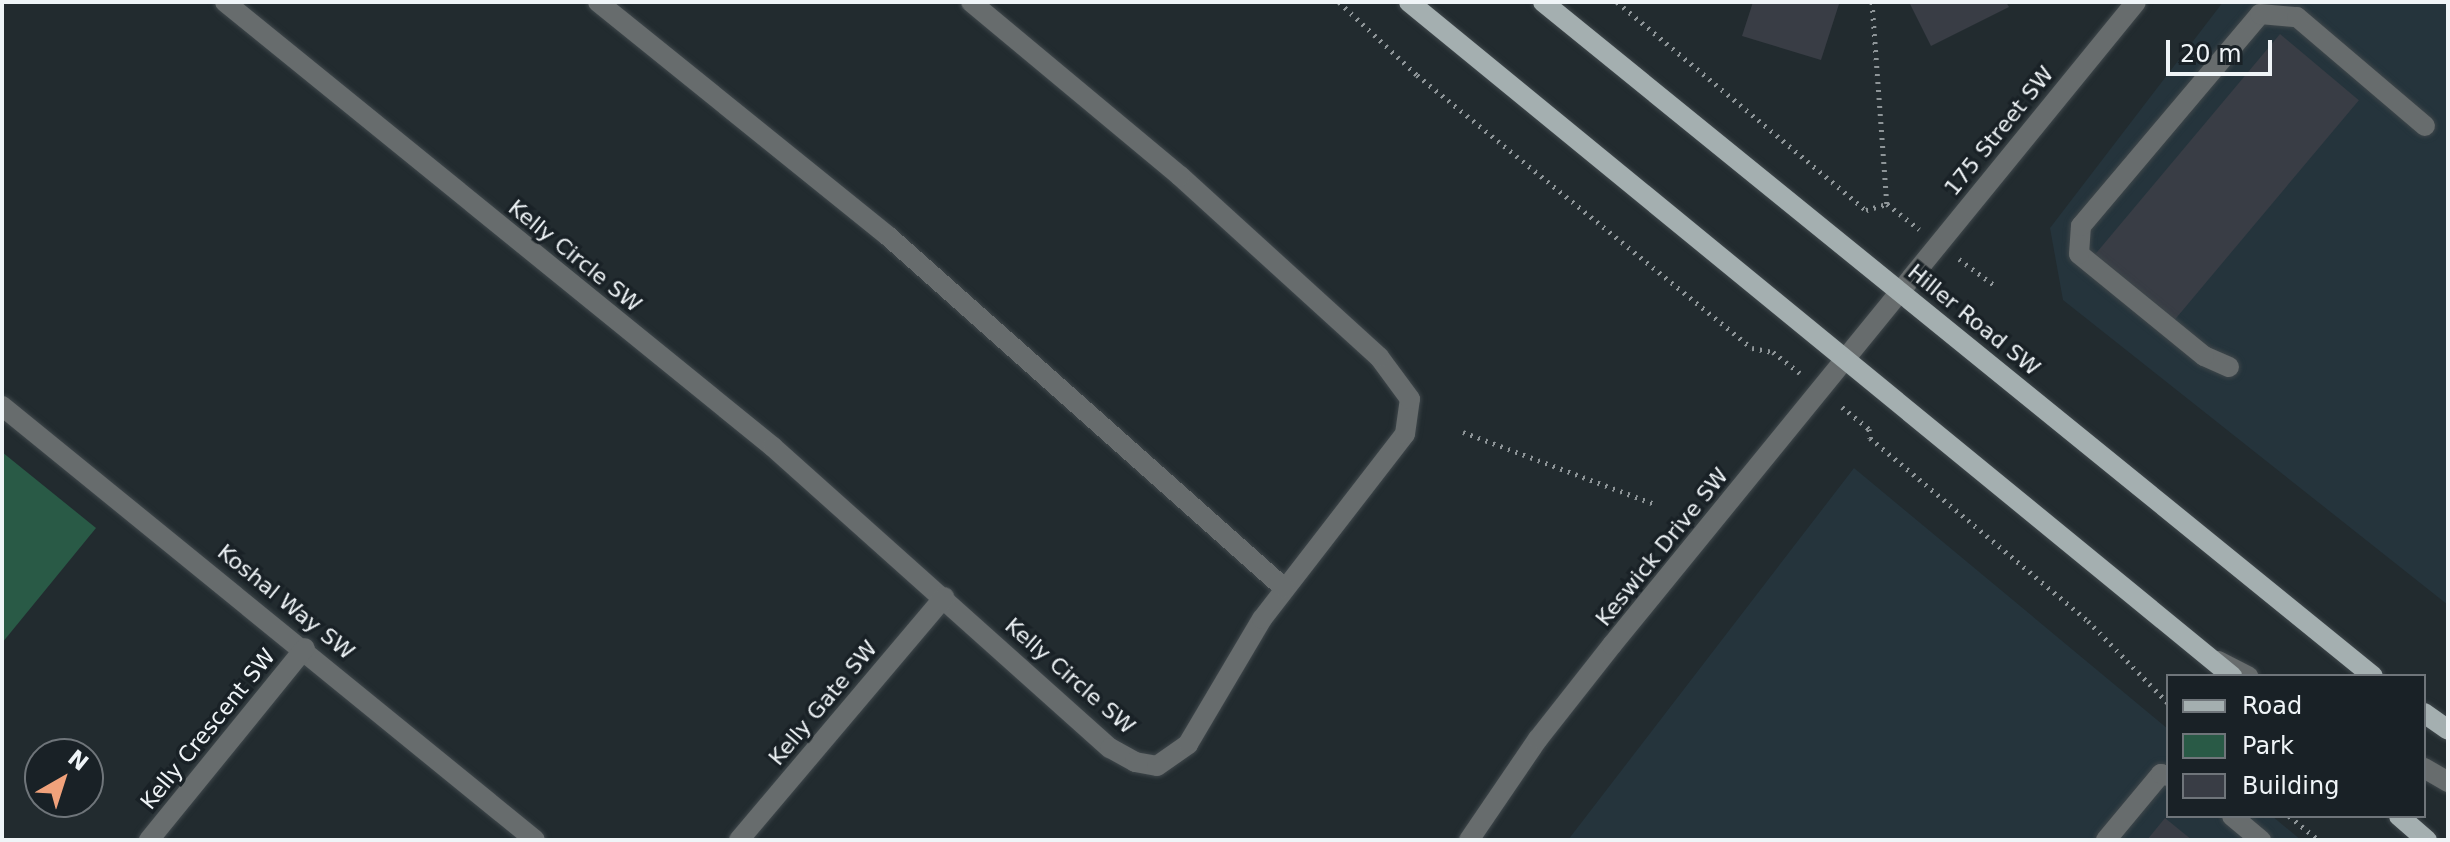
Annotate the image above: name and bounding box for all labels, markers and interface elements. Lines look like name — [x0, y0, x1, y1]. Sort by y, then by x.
scale bar — [2170, 24, 2276, 74]
text: 20 m — [2180, 40, 2242, 68]
street label: 175 Street SW — [1939, 61, 2059, 201]
street label: Kelly Circle SW — [503, 194, 647, 318]
street label: Hiller Road SW — [1903, 259, 2045, 381]
street label: Keswick Drive SW — [1590, 463, 1734, 631]
street label: Koshal Way SW — [212, 539, 360, 665]
street label: Kelly Circle SW — [1000, 612, 1140, 740]
street label: Kelly Gate SW — [763, 635, 883, 771]
street label: Kelly Crescent SW — [135, 643, 281, 815]
legend — [2166, 674, 2426, 818]
text: Road — [2242, 692, 2302, 720]
text: Park — [2242, 732, 2294, 760]
north arrow — [24, 738, 104, 818]
text: N — [63, 745, 93, 776]
text: Building — [2242, 772, 2339, 800]

